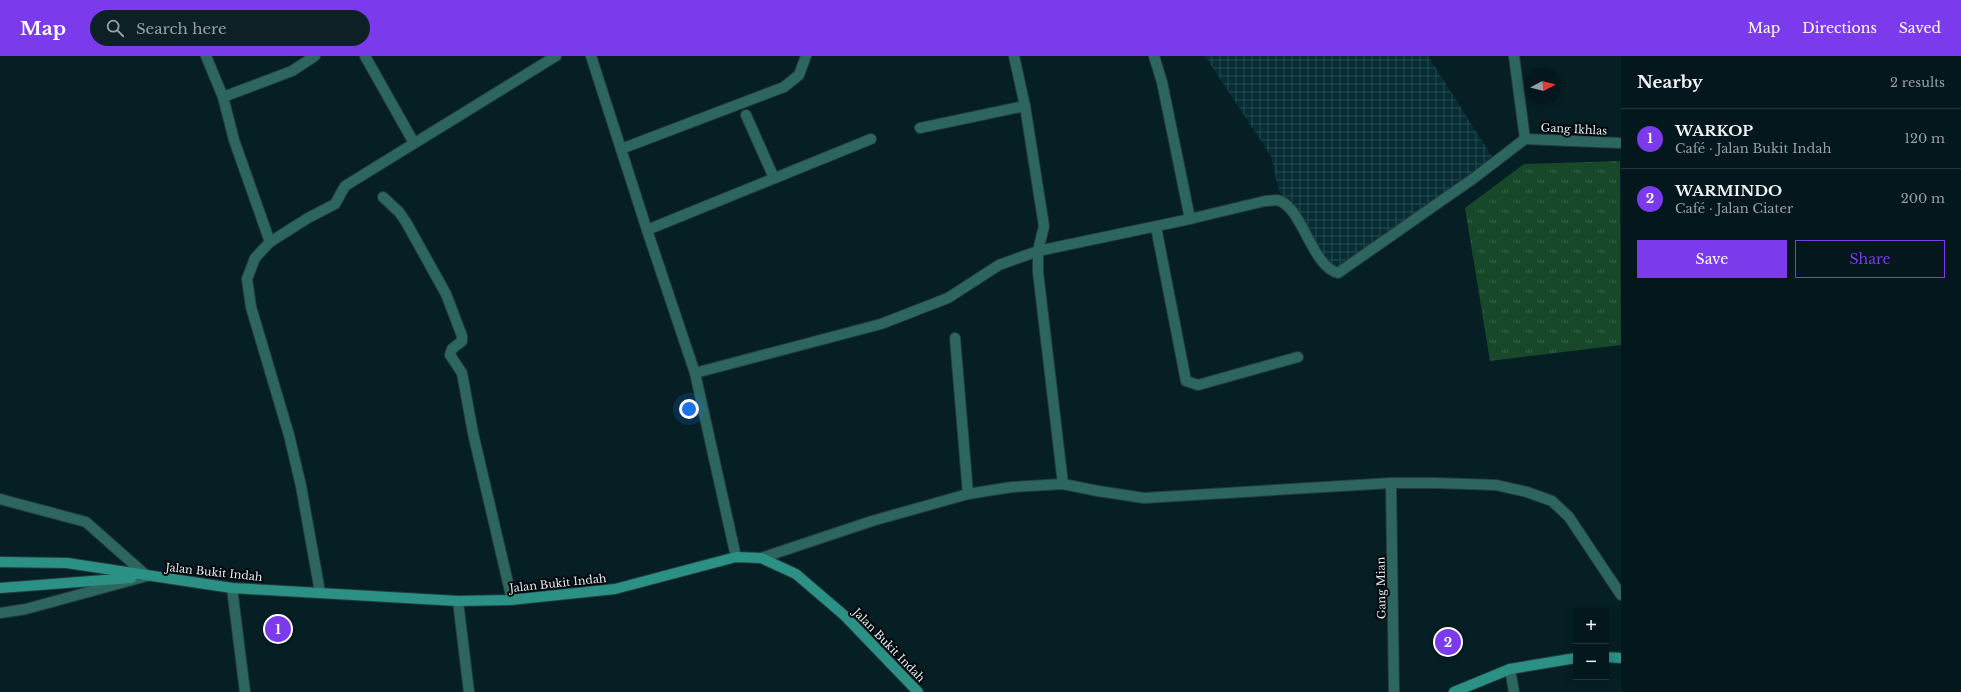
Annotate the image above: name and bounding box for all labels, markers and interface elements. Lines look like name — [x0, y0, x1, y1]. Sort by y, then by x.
search box — [90, 10, 370, 46]
text: Map — [20, 17, 66, 40]
icon: search — [104, 17, 126, 39]
text: Search here — [136, 19, 227, 38]
text: Map — [1748, 19, 1780, 37]
text: Directions — [1802, 19, 1877, 37]
text: Saved — [1899, 19, 1941, 37]
north arrow — [1525, 68, 1561, 104]
text: Nearby — [1637, 72, 1703, 93]
text: 2 results — [1890, 74, 1945, 91]
street label: Gang Ikhlas — [1540, 120, 1608, 138]
text: WARKOP — [1675, 121, 1753, 140]
text: 1 — [1647, 130, 1653, 147]
text: 120 m — [1904, 130, 1945, 147]
text: Café · Jalan Bukit Indah — [1675, 140, 1831, 157]
text: WARMINDO — [1675, 181, 1782, 200]
text: 2 — [1646, 190, 1654, 207]
text: 200 m — [1901, 190, 1945, 207]
text: Café · Jalan Ciater — [1675, 200, 1793, 217]
button: Save — [1637, 240, 1787, 278]
button: Share — [1795, 240, 1945, 278]
your location — [679, 399, 699, 419]
street label: Gang Mian — [1373, 556, 1389, 619]
street label: Jalan Bukit Indah — [163, 560, 264, 584]
street label: Jalan Bukit Indah — [507, 571, 608, 595]
street label: Jalan Bukit Indah — [849, 604, 928, 685]
map controls — [1573, 608, 1609, 680]
button: + — [1573, 608, 1609, 644]
pin: 1 — [265, 614, 291, 644]
pin: 2 — [1435, 627, 1461, 657]
button: − — [1573, 644, 1609, 680]

